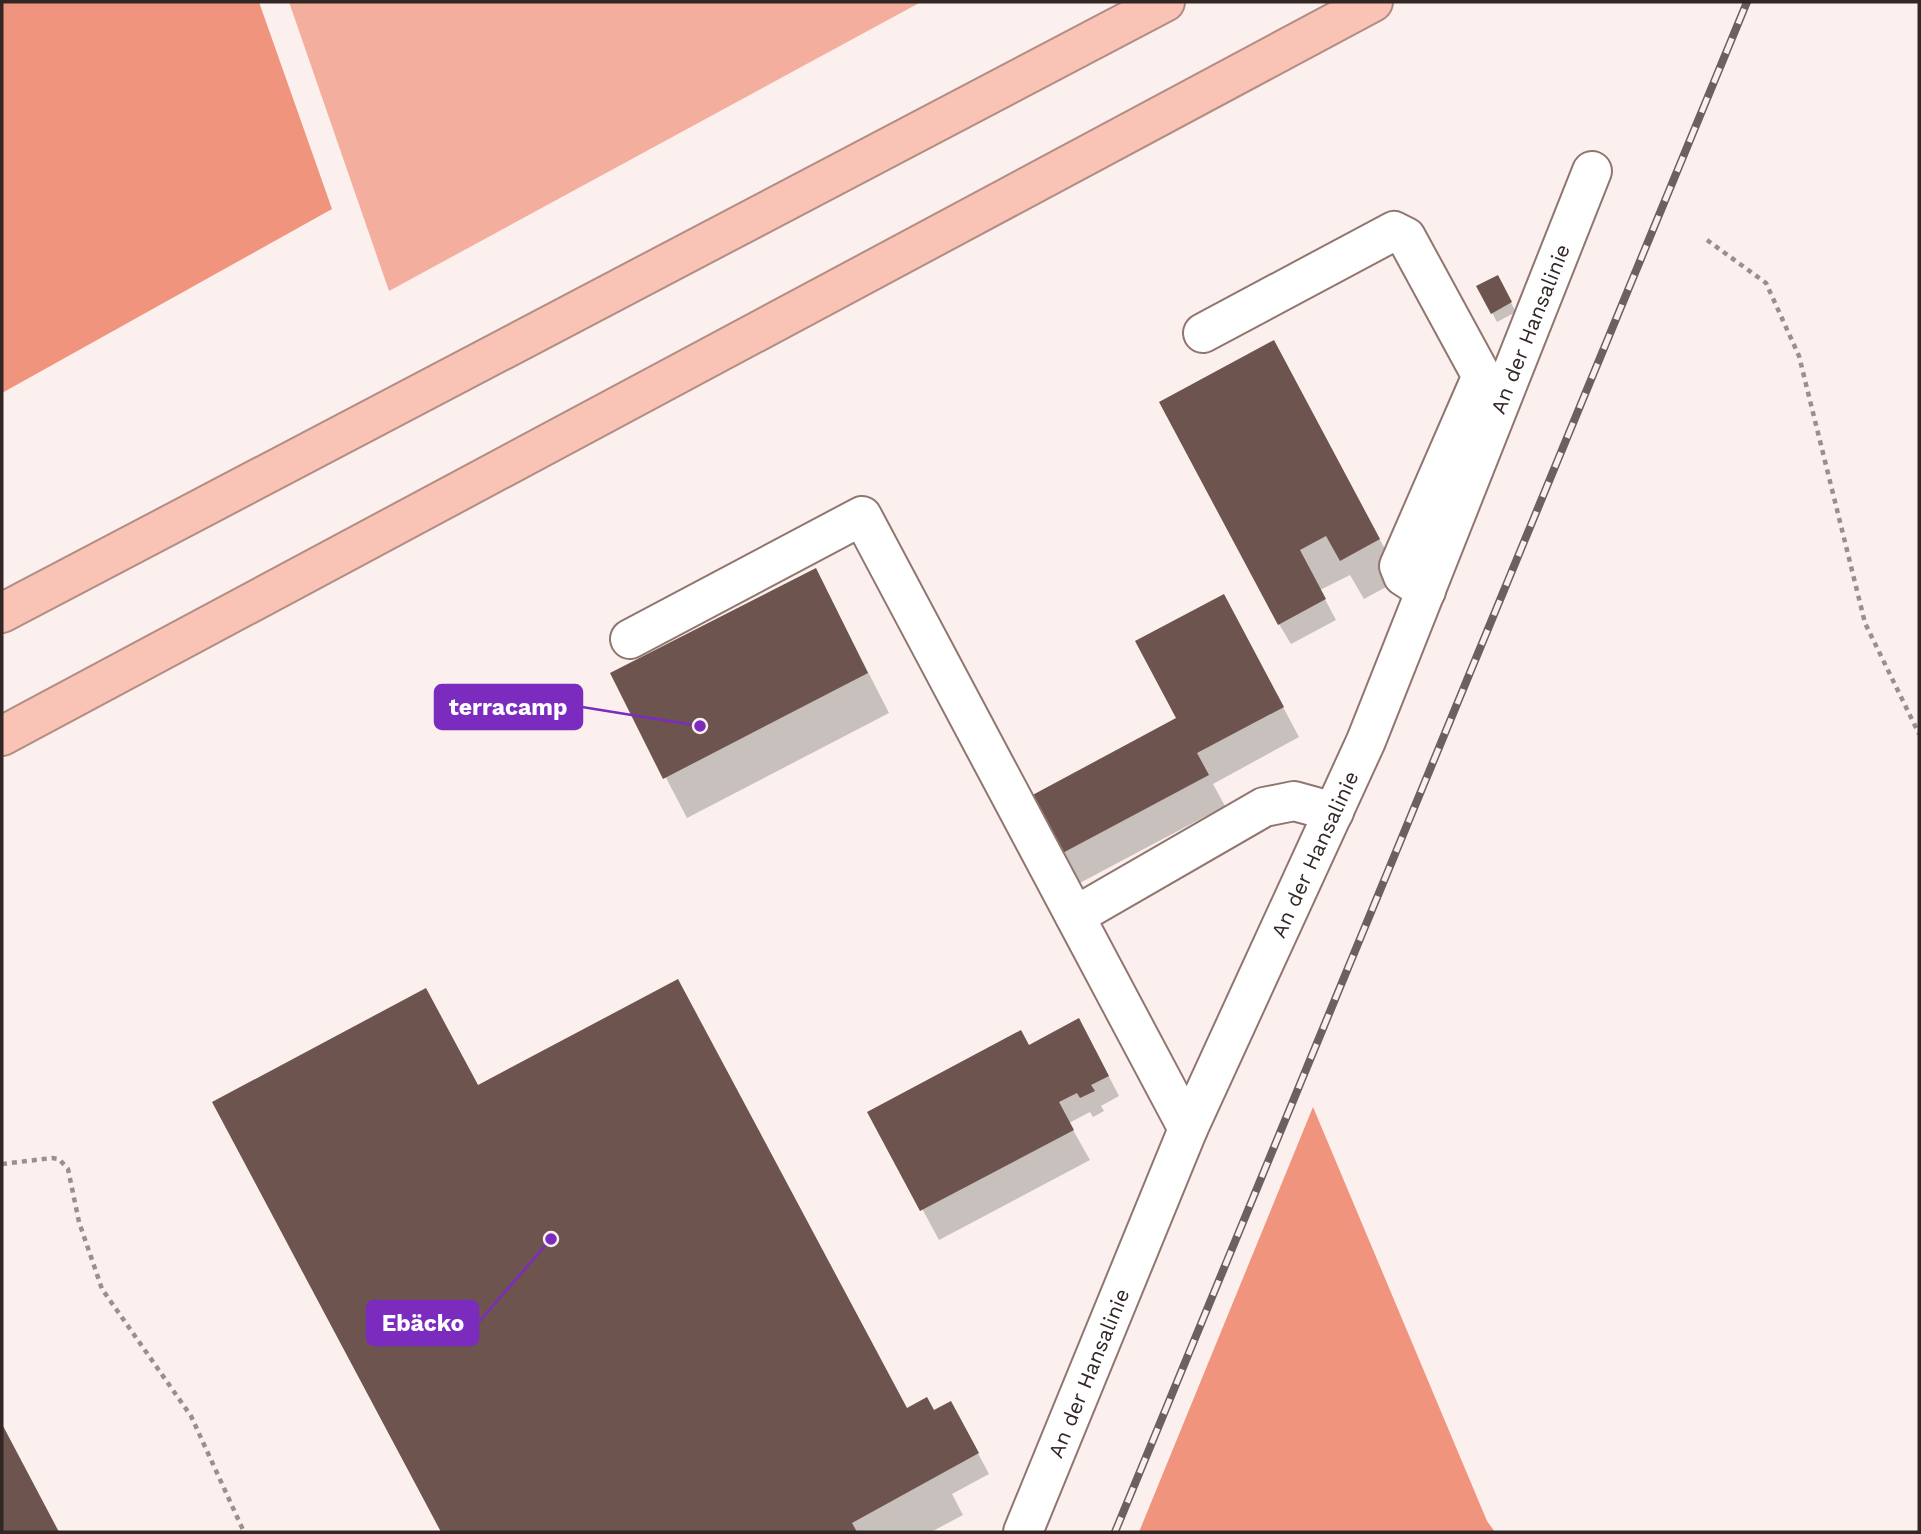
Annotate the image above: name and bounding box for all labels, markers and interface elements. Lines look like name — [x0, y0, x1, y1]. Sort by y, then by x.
street label: An der Hansalinie — [1485, 240, 1574, 417]
callout: terracamp — [435, 685, 582, 729]
text: terracamp — [449, 694, 567, 721]
street label: An der Hansalinie — [1265, 767, 1363, 941]
street label: An der Hansalinie — [1042, 1285, 1134, 1461]
callout: Ebäcko — [367, 1301, 478, 1345]
text: Ebäcko — [382, 1310, 464, 1337]

